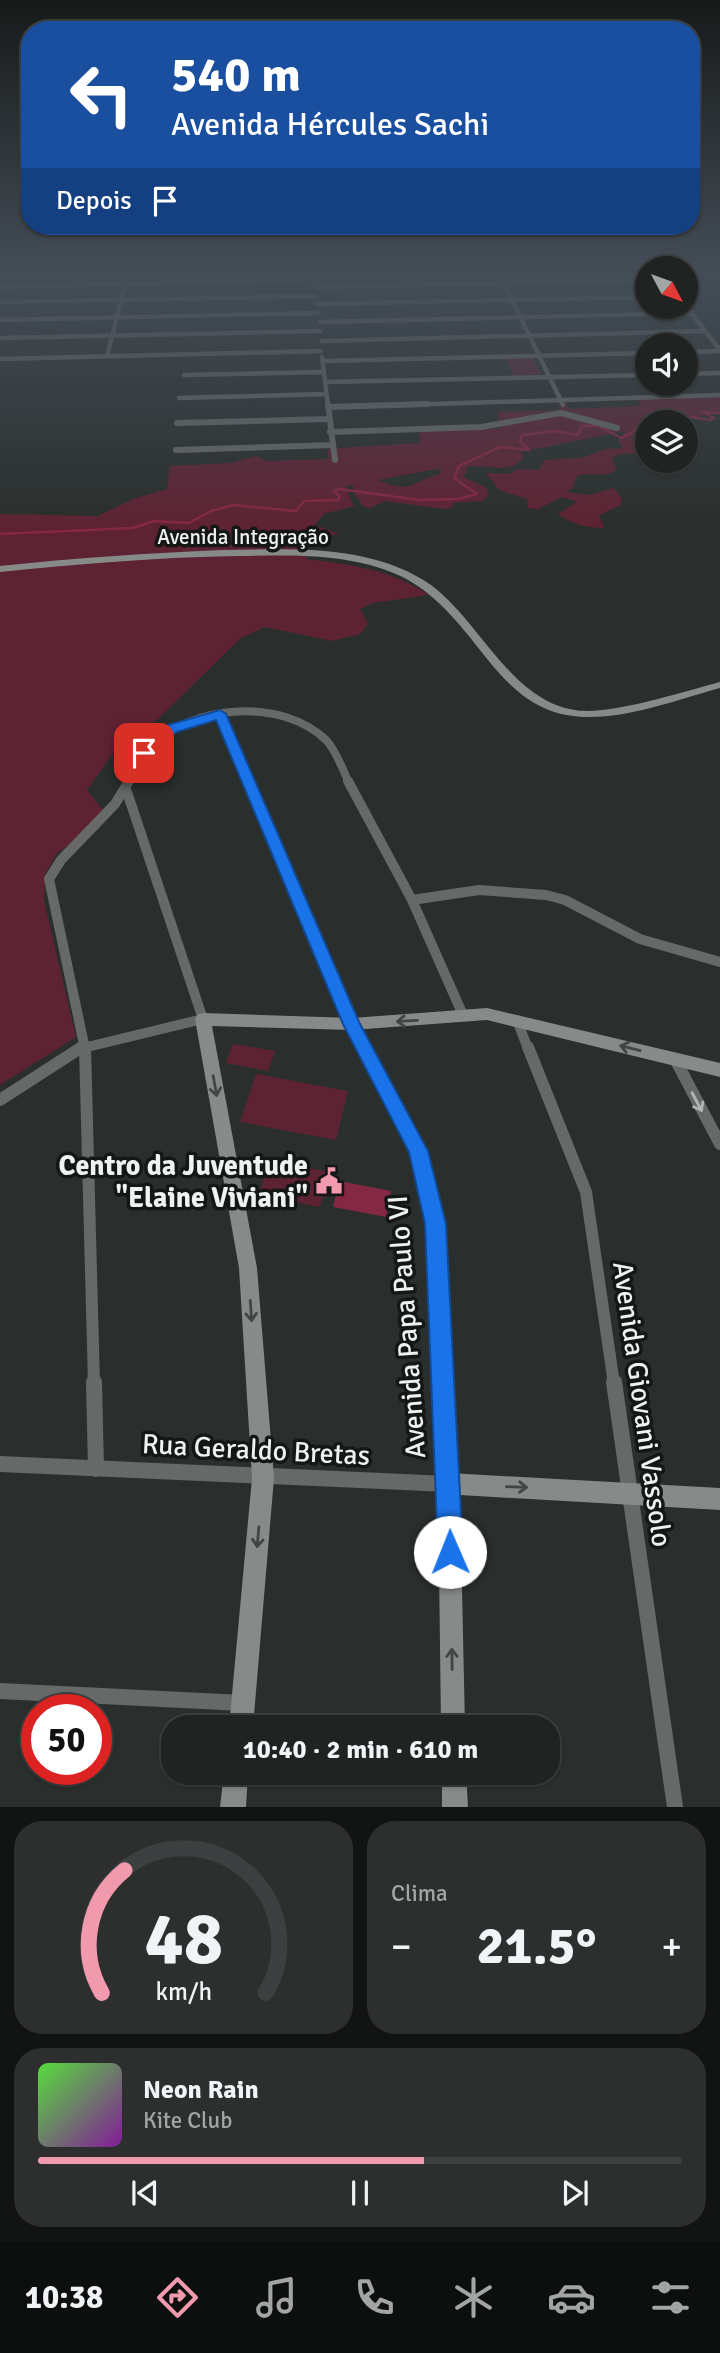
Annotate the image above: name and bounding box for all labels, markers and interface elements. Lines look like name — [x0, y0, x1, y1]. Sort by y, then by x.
text: 540 m — [171, 45, 301, 105]
icon: left — [56, 49, 147, 140]
text: Avenida Hércules Sachi — [171, 105, 489, 144]
icon: arrive — [146, 182, 184, 220]
text: Depois — [56, 185, 132, 217]
north arrow — [635, 256, 698, 318]
map controls — [635, 256, 698, 473]
button: sound — [635, 333, 698, 396]
button: layers — [635, 410, 698, 473]
street label: Avenida Integração — [157, 524, 329, 550]
pin — [114, 723, 174, 783]
icon: arrive — [125, 734, 163, 772]
one-way arrow — [396, 1015, 419, 1028]
one-way arrow — [619, 1041, 642, 1054]
one-way arrow — [209, 1074, 222, 1097]
one-way arrow — [691, 1091, 705, 1111]
place label: Centro da Juventude "Elaine Viviani" — [59, 1149, 308, 1215]
public building icon: Centro da Juventude "Elaine Viviani" — [314, 1166, 344, 1196]
street label: Avenida Papa Paulo VI — [381, 1194, 433, 1460]
street label: Avenida Giovani Vassolo — [605, 1259, 679, 1549]
one-way arrow — [245, 1299, 258, 1321]
street label: Rua Geraldo Bretas — [141, 1427, 371, 1473]
one-way arrow — [505, 1481, 528, 1494]
position arrow — [413, 1515, 487, 1589]
one-way arrow — [251, 1526, 264, 1548]
one-way arrow — [445, 1648, 459, 1671]
speed limit sign: 50 — [21, 1694, 112, 1785]
text: 10:40 · 2 min · 610 m — [243, 1734, 478, 1766]
text: Clima — [391, 1879, 448, 1908]
text: 48 — [144, 1896, 223, 1985]
text: 21.5° — [477, 1914, 596, 1978]
text: − — [391, 1923, 412, 1970]
text: + — [661, 1923, 682, 1970]
text: km/h — [155, 1976, 212, 2007]
text: Neon Rain — [143, 2074, 259, 2106]
text: Kite Club — [143, 2106, 232, 2135]
icon: previous — [126, 2174, 164, 2212]
icon: pause — [341, 2174, 379, 2212]
icon: next — [556, 2174, 594, 2212]
icon: directions — [153, 2273, 202, 2322]
icon: music — [252, 2273, 301, 2322]
icon: phone — [350, 2273, 399, 2322]
icon: climate — [449, 2273, 498, 2322]
icon: car — [547, 2273, 596, 2322]
icon: filters — [646, 2273, 695, 2322]
text: 10:38 — [25, 2278, 103, 2317]

